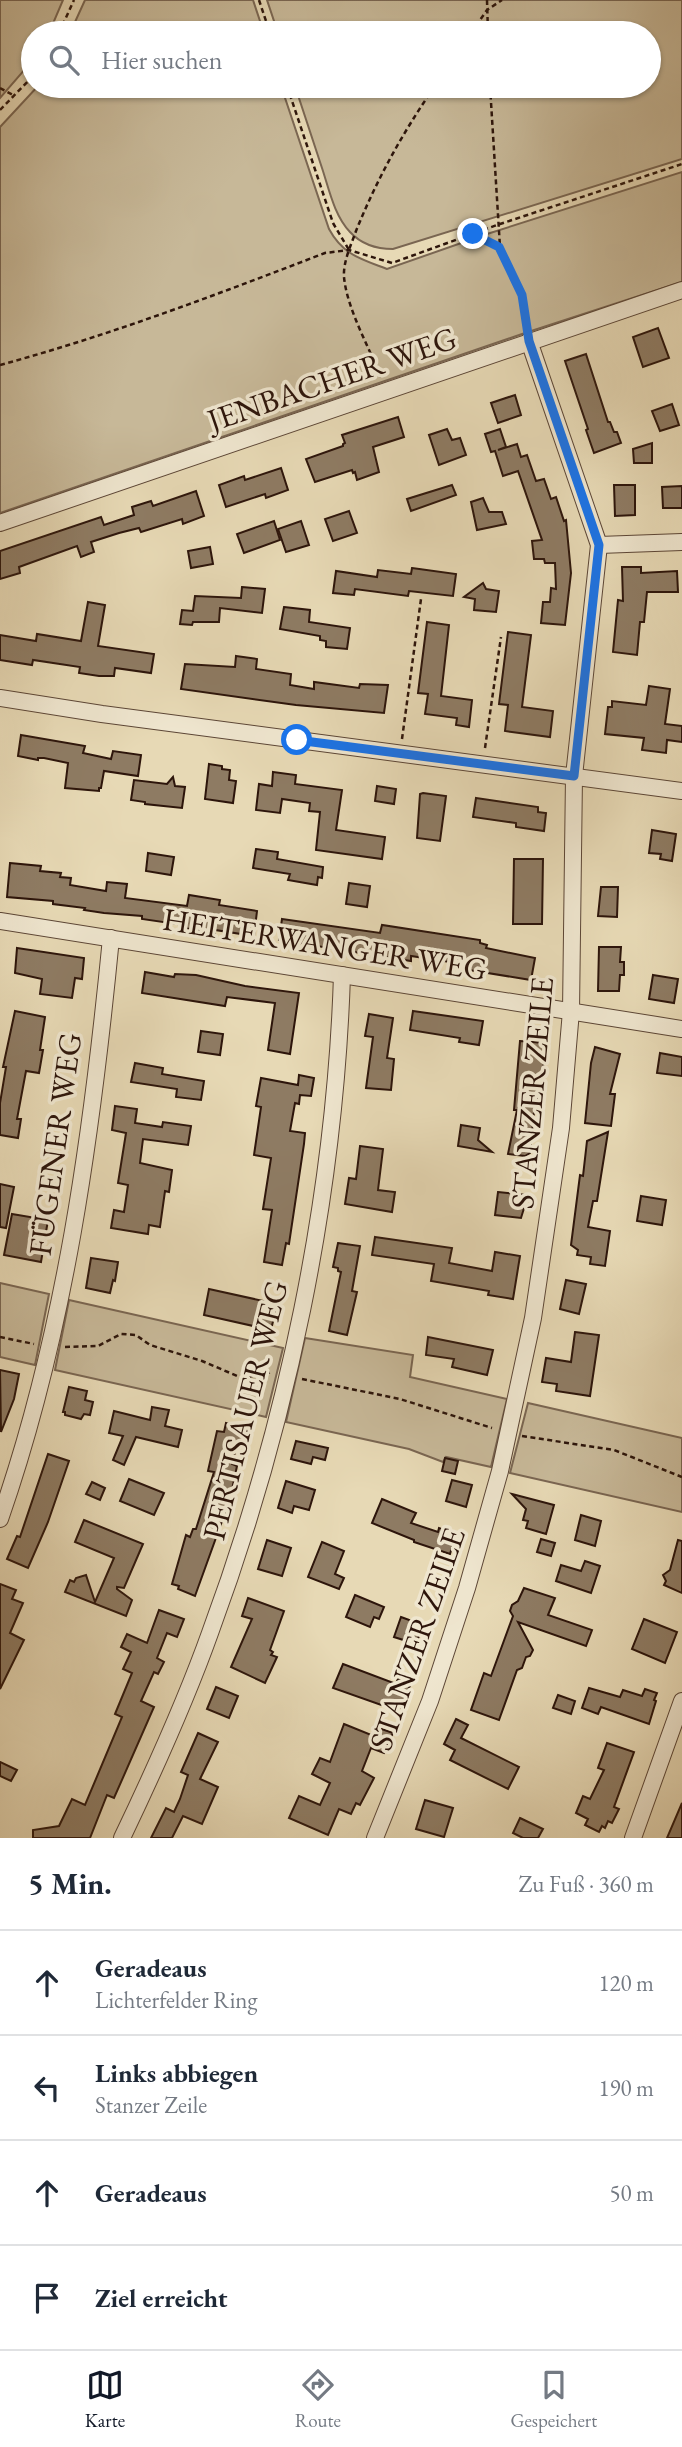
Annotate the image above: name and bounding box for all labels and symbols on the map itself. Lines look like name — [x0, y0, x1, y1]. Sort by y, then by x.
route end — [457, 218, 488, 249]
street label: JENBACHER WEG — [199, 317, 462, 442]
route start — [281, 724, 312, 755]
street label: HEITERWANGER WEG — [160, 898, 490, 990]
street label: STANZER ZEILE — [501, 975, 563, 1211]
street label: FÜGENER WEG — [19, 1030, 91, 1258]
street label: PERTISAUER WEG — [192, 1276, 298, 1544]
street label: STANZER ZEILE — [359, 1522, 475, 1756]

